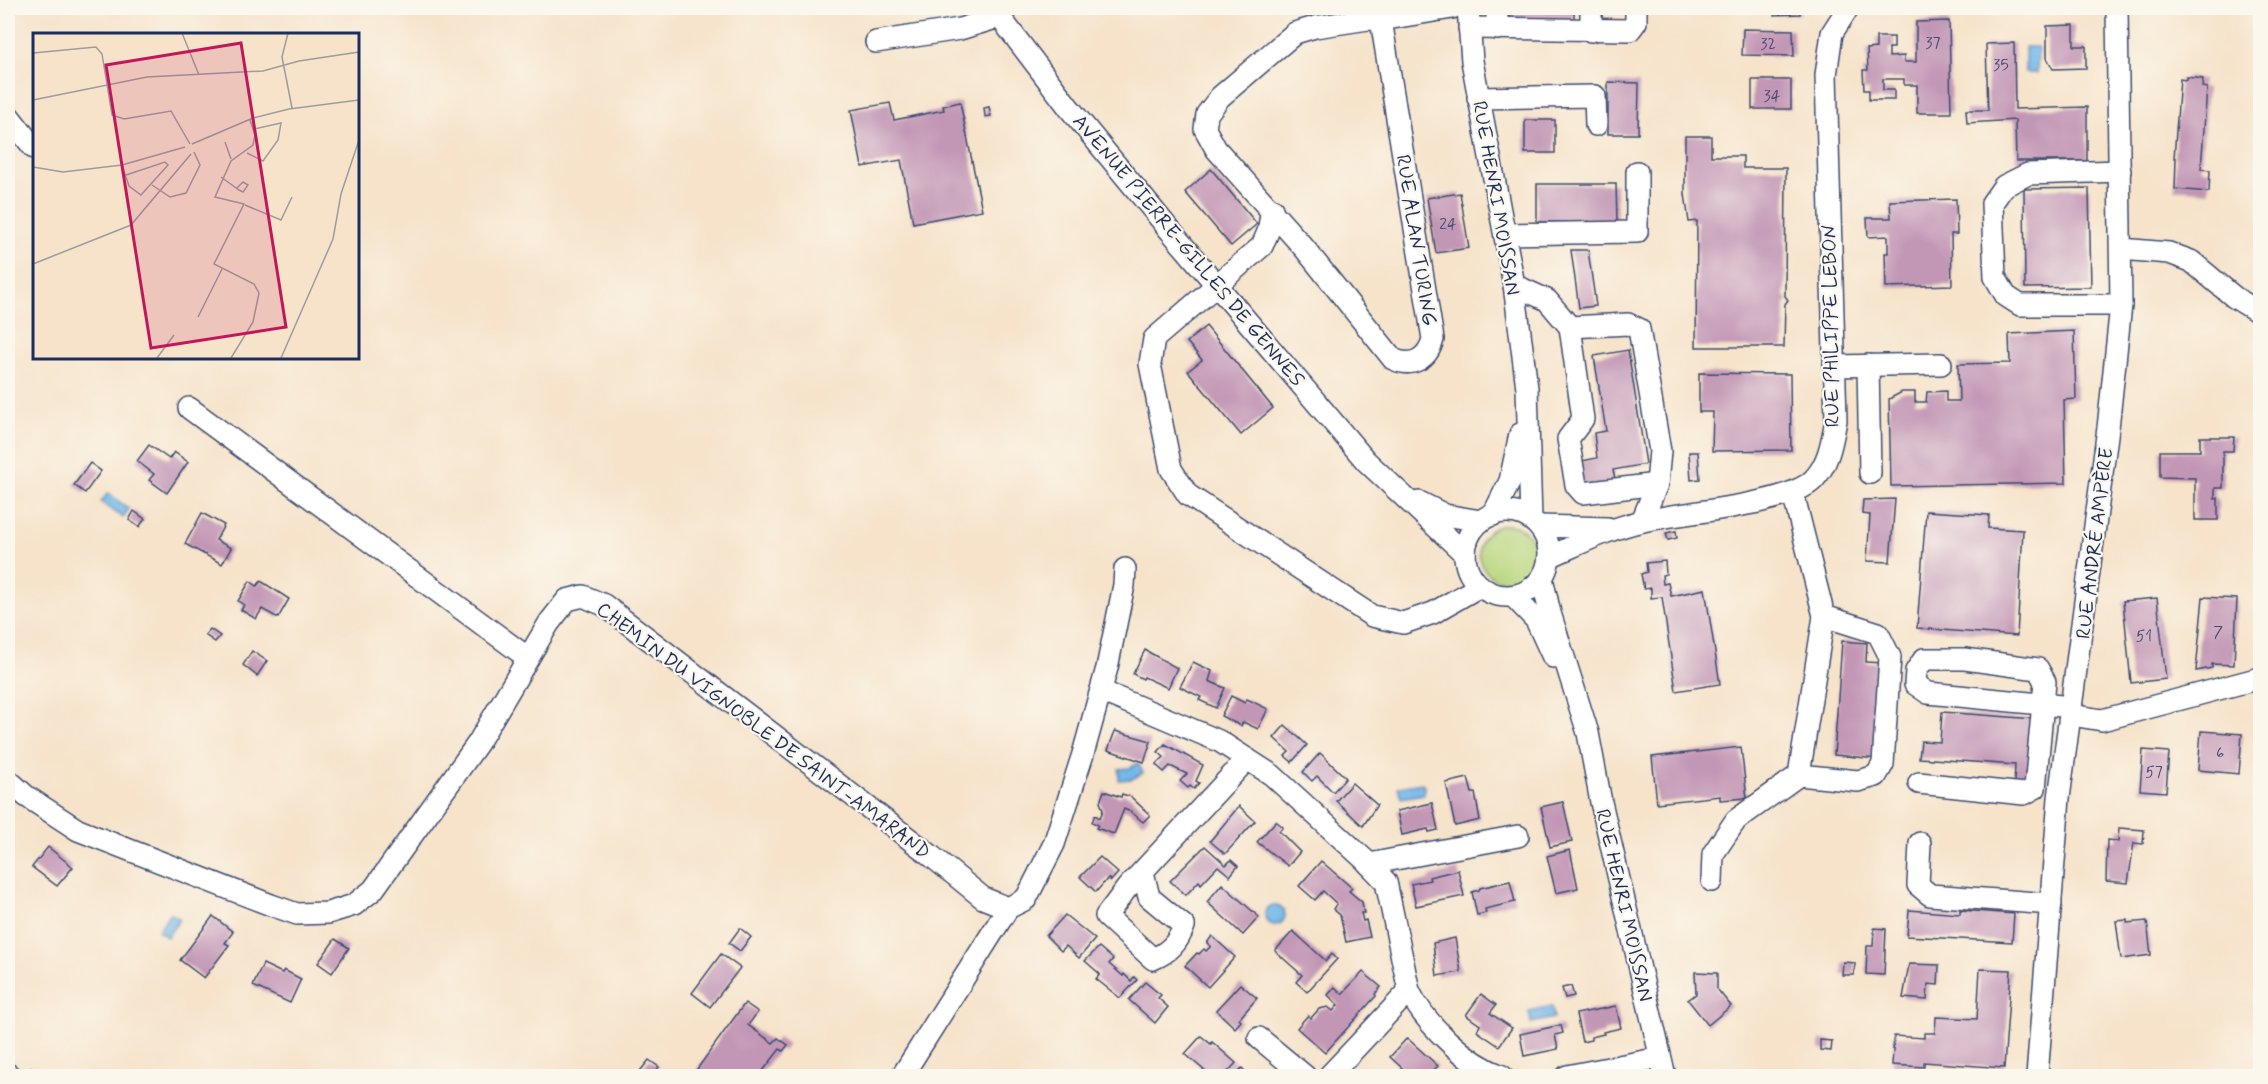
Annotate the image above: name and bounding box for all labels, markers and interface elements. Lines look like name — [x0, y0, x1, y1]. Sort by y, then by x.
inset map — [33, 33, 358, 358]
house number: 37 — [1925, 33, 1941, 54]
house number: 32 — [1760, 34, 1776, 55]
house number: 35 — [1993, 55, 2009, 76]
house number: 34 — [1764, 86, 1781, 107]
street label: RUE HENRI MOISSAN — [1465, 99, 1526, 297]
street label: AVENUE PIERRE-GILLES DE GENNES — [1066, 109, 1310, 393]
street label: RUE ALAN TURING — [1389, 153, 1442, 328]
house number: 24 — [1439, 214, 1457, 235]
street label: RUE PHILIPPE LEBON — [1816, 224, 1847, 428]
street label: RUE ANDRÉ AMPÈRE — [2070, 446, 2121, 640]
street label: CHEMIN DU VIGNOBLE DE SAINT-AMARAND — [590, 596, 936, 866]
house number: 7 — [2213, 622, 2223, 643]
house number: 51 — [2136, 626, 2152, 647]
house number: 6 — [2216, 743, 2224, 764]
house number: 57 — [2145, 762, 2163, 783]
street label: RUE HENRI MOISSAN — [1588, 806, 1659, 1004]

